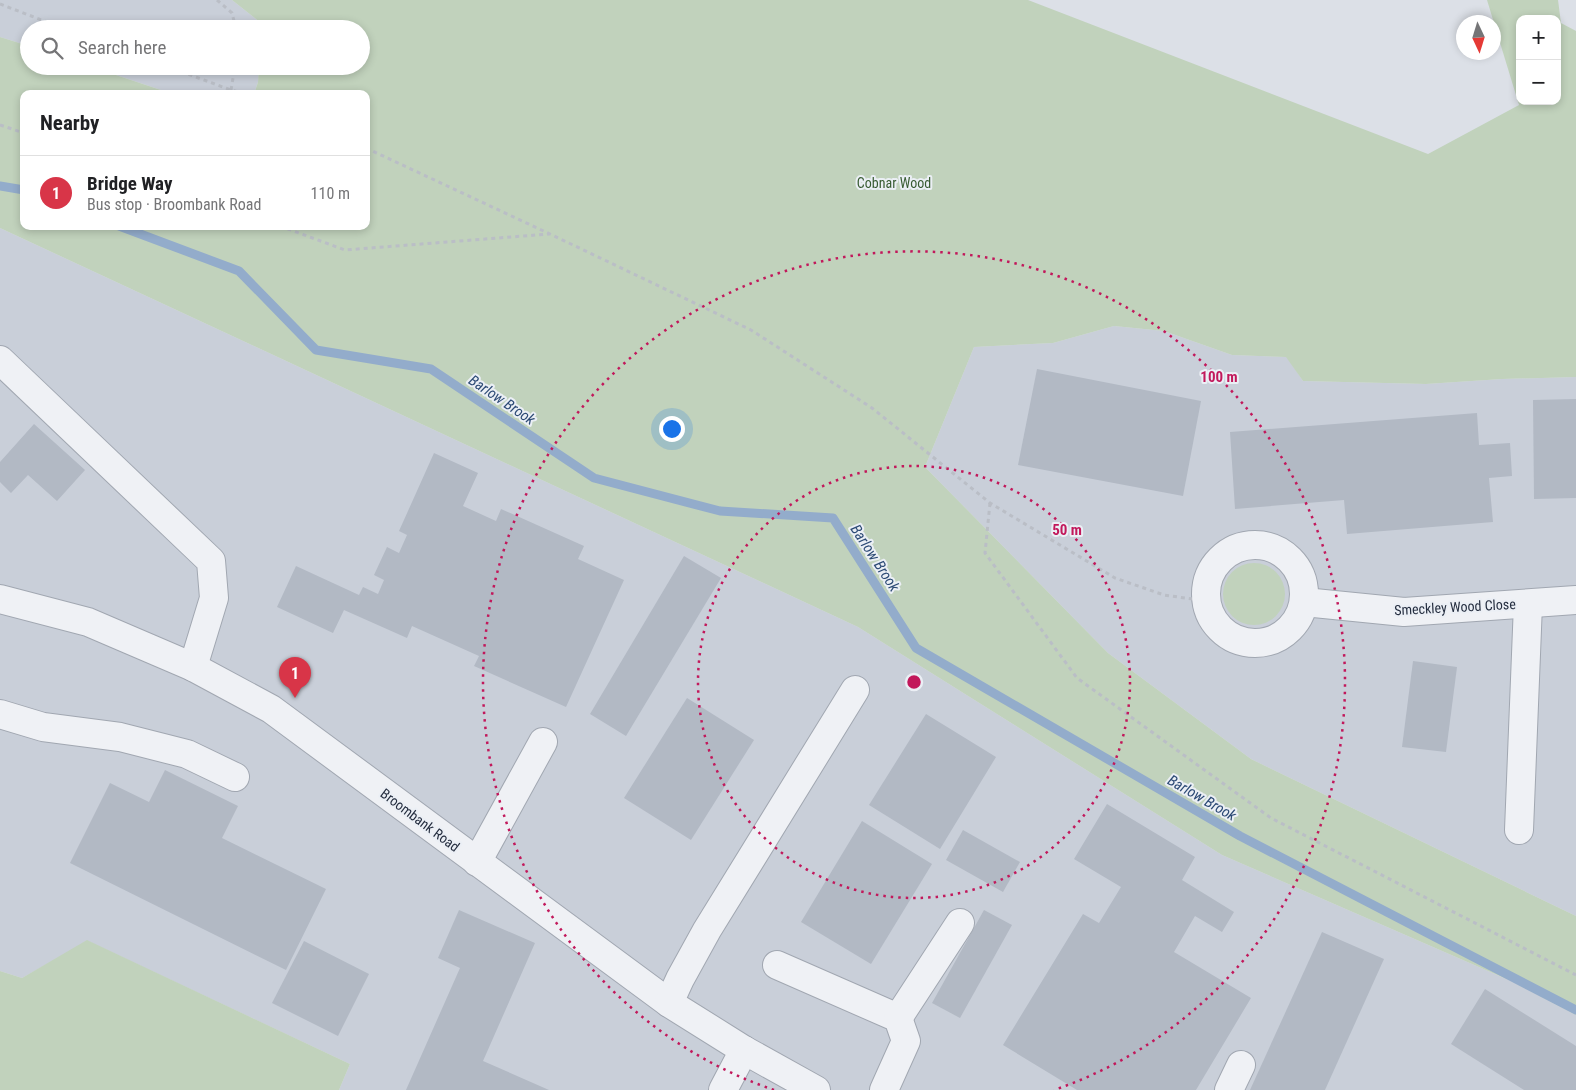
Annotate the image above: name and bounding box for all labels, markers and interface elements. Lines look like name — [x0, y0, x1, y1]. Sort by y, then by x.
north arrow — [1456, 15, 1501, 60]
map controls — [1516, 15, 1561, 105]
button: + — [1516, 15, 1561, 60]
search box — [20, 20, 370, 75]
icon: search — [38, 34, 66, 62]
text: Search here — [78, 36, 166, 59]
button: − — [1516, 60, 1561, 105]
text: Nearby — [40, 111, 99, 135]
text: Bridge Way — [87, 172, 172, 195]
park label: Cobnar Wood — [857, 175, 931, 191]
text: 1 — [52, 184, 60, 203]
text: 110 m — [311, 184, 350, 203]
text: Bus stop · Broombank Road — [87, 195, 261, 214]
text: 100 m — [1200, 368, 1238, 386]
water label: Barlow Brook — [465, 371, 539, 429]
your location — [659, 416, 685, 442]
water label: Barlow Brook — [847, 521, 904, 595]
text: 50 m — [1052, 521, 1082, 539]
street label: Smeckley Wood Close — [1394, 596, 1517, 618]
pin: 1 — [279, 657, 311, 698]
centre of rings — [905, 673, 923, 691]
water label: Barlow Brook — [1164, 771, 1240, 825]
street label: Broombank Road — [377, 785, 463, 855]

